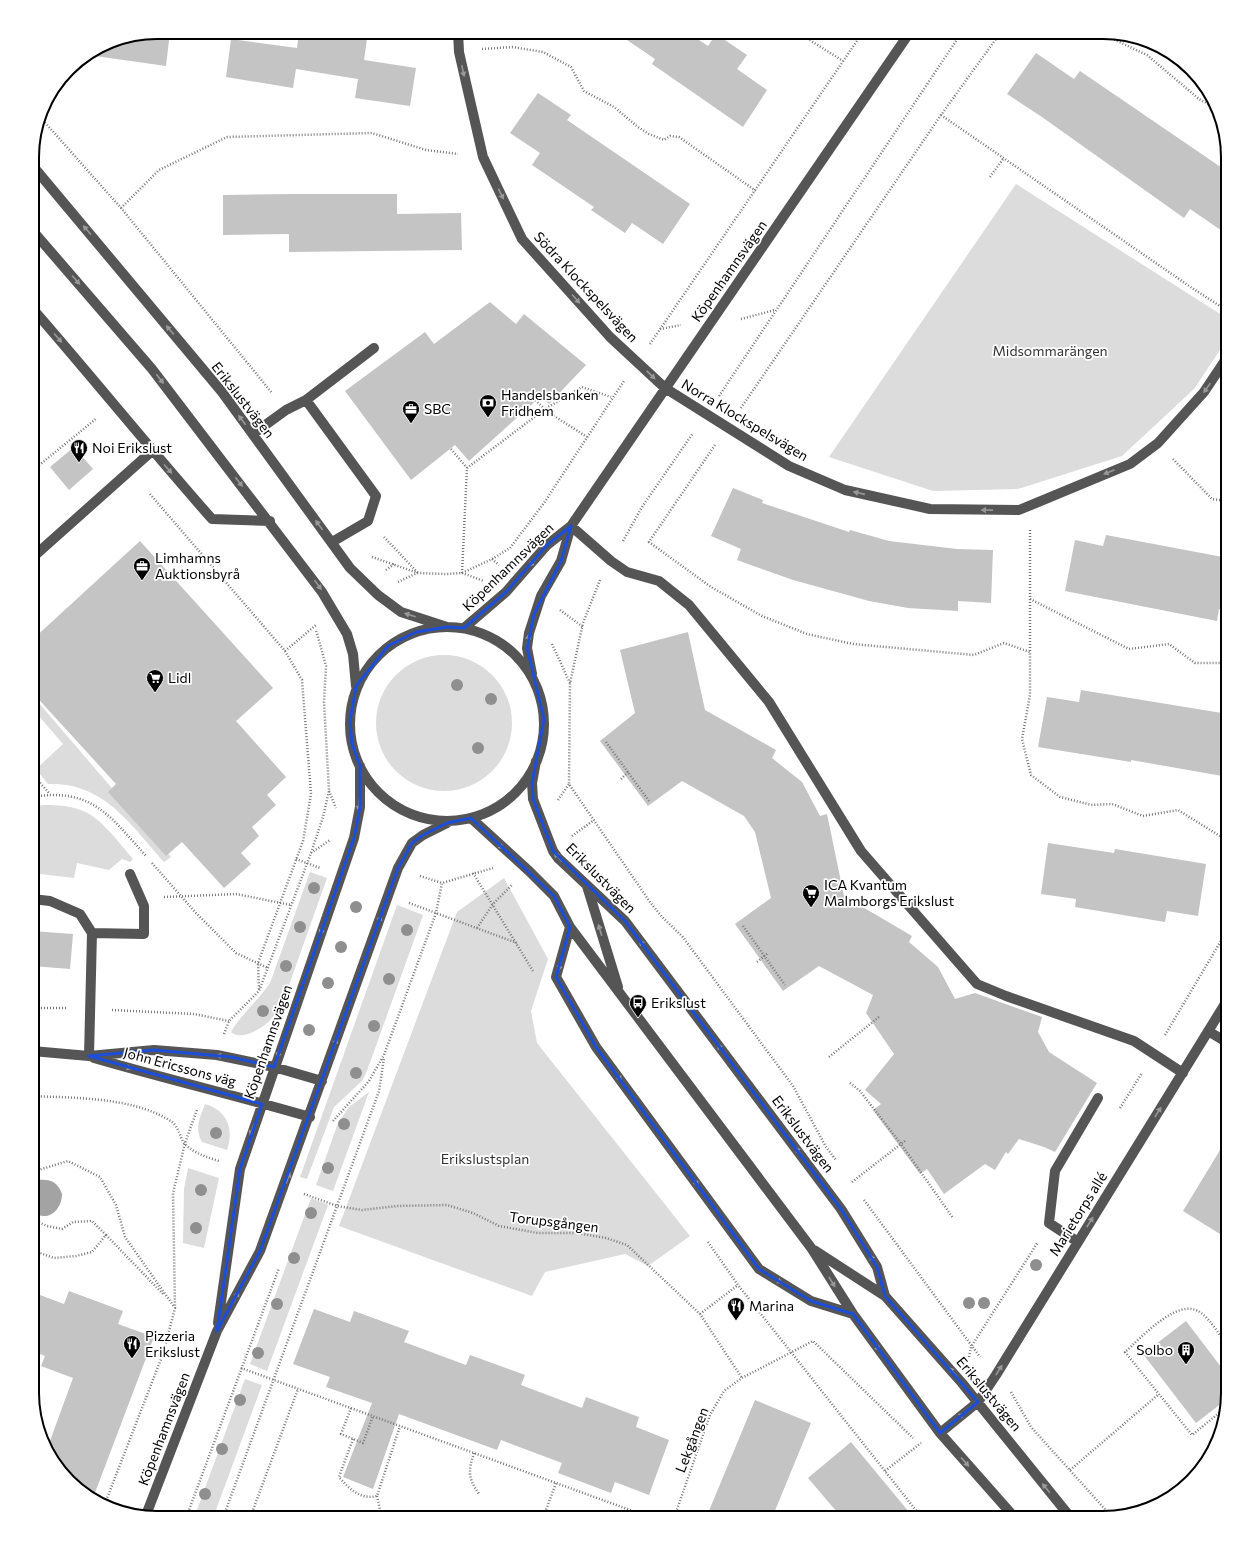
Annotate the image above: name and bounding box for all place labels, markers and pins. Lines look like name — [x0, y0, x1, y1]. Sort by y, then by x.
place label: Handelsbanken Fridhem — [501, 386, 599, 419]
bank icon: Handelsbanken Fridhem — [478, 393, 498, 418]
office icon: SBC — [401, 399, 421, 424]
place label: SBC — [424, 400, 451, 417]
restaurant icon: Noi Erikslust — [69, 438, 89, 463]
place label: Noi Erikslust — [92, 439, 172, 456]
place label: Limhamns Auktionsbyrå — [155, 549, 240, 582]
office icon: Limhamns Auktionsbyrå — [132, 556, 152, 581]
supermarket icon: Lidl — [145, 668, 165, 693]
place label: Lidl — [168, 669, 191, 686]
place label: ICA Kvantum Malmborgs Erikslust — [824, 876, 954, 909]
supermarket icon: ICA Kvantum Malmborgs Erikslust — [801, 883, 821, 908]
bus stop icon: Erikslust — [628, 993, 648, 1018]
place label: Erikslust — [651, 994, 706, 1011]
restaurant icon: Marina — [726, 1296, 746, 1321]
place label: Marina — [749, 1297, 794, 1314]
place label: Pizzeria Erikslust — [145, 1327, 200, 1360]
restaurant icon: Pizzeria Erikslust — [122, 1334, 142, 1359]
building icon: Solbo — [1176, 1340, 1196, 1365]
place label: Solbo — [1136, 1341, 1173, 1358]

